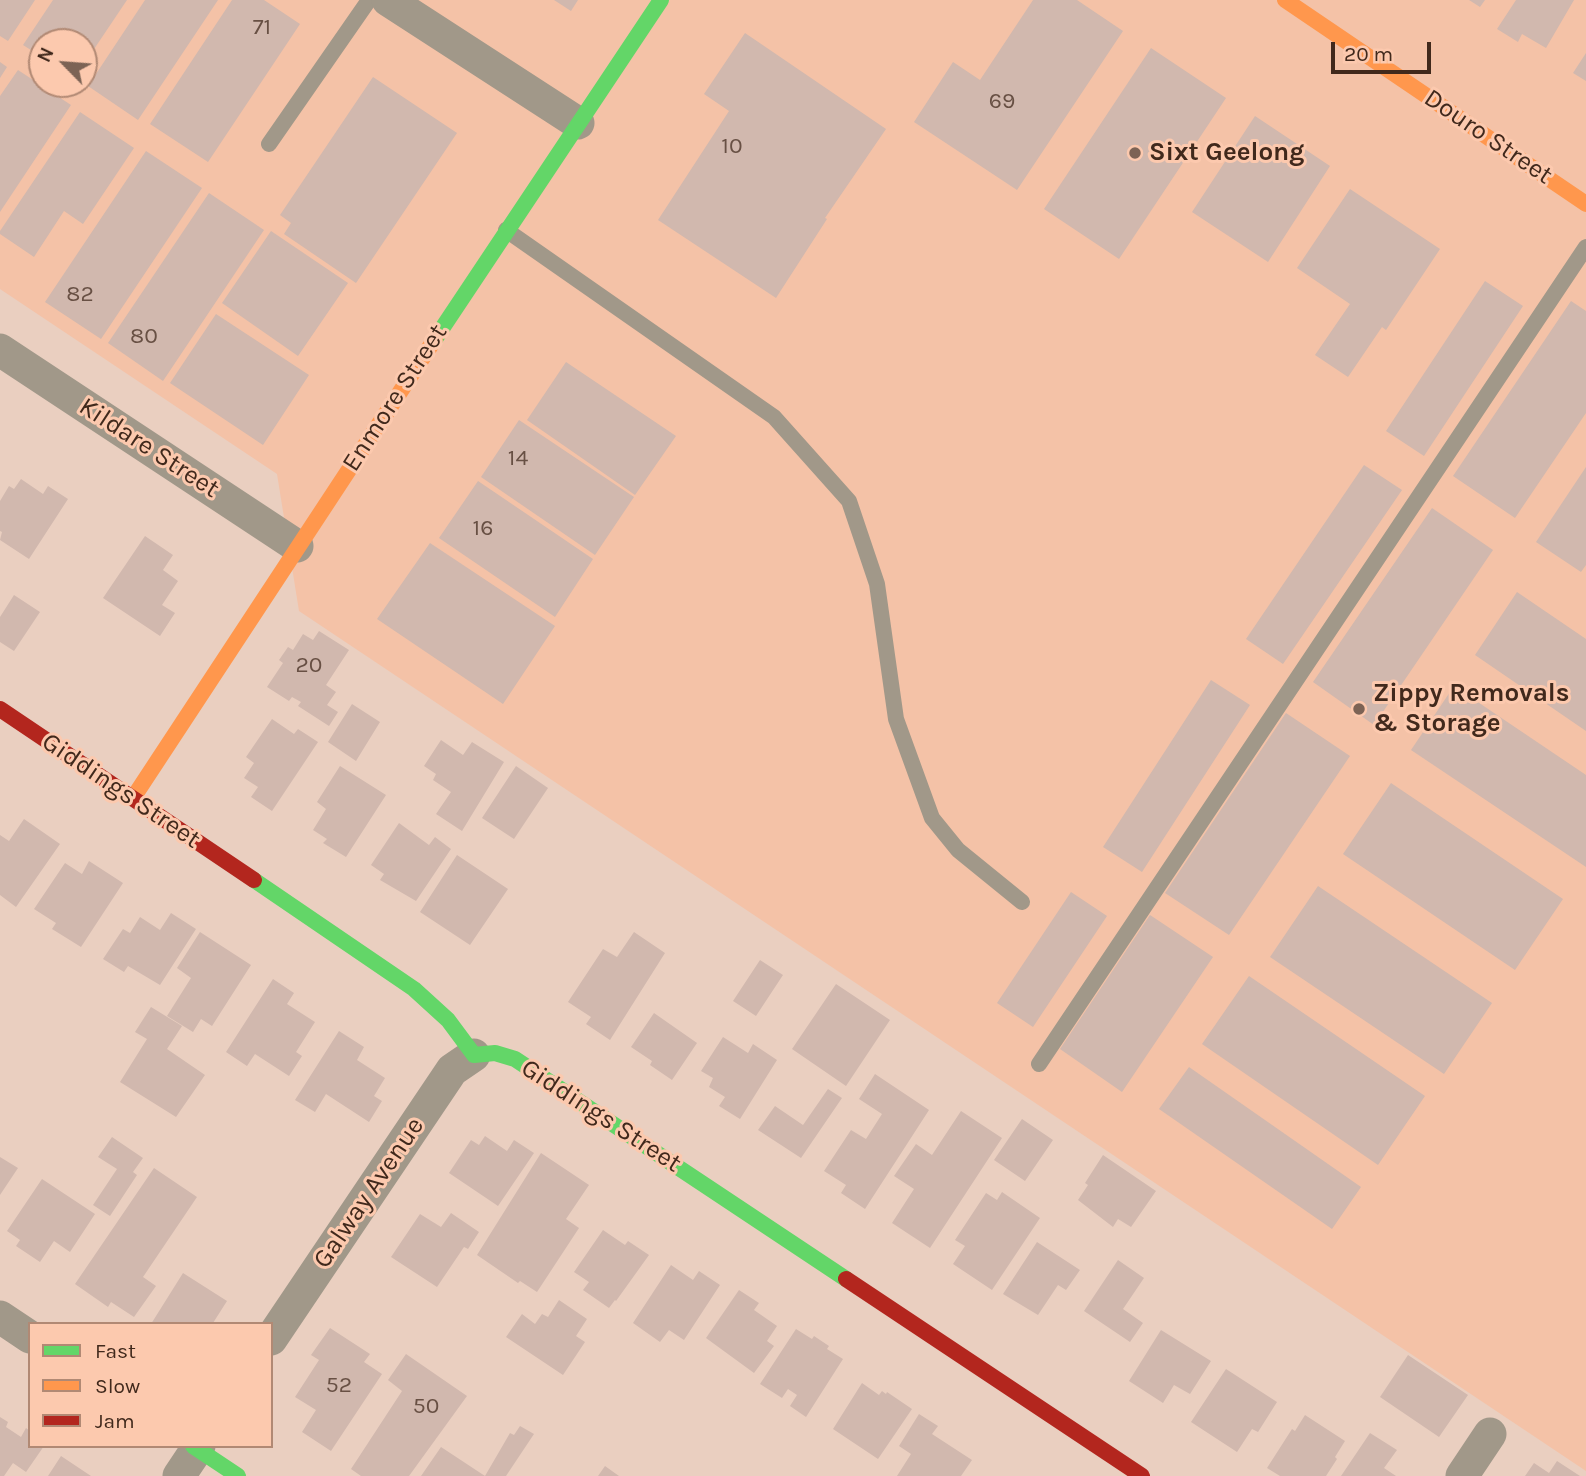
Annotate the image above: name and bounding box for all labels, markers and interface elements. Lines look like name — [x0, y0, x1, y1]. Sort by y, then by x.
house number: 71 — [253, 13, 271, 41]
north arrow — [28, 28, 98, 98]
scale bar — [1334, 28, 1434, 72]
text: 20 m — [1344, 42, 1393, 66]
text: N — [33, 44, 59, 66]
street label: Douro Street — [1418, 83, 1558, 191]
house number: 69 — [989, 87, 1015, 115]
house number: 10 — [721, 132, 743, 160]
place label: Sixt Geelong — [1149, 137, 1304, 169]
marker: Sixt Geelong — [1127, 145, 1143, 161]
house number: 82 — [66, 280, 94, 308]
street label: Enmore Street — [336, 319, 454, 477]
house number: 80 — [130, 322, 158, 350]
street label: Kildare Street — [73, 391, 225, 505]
house number: 14 — [508, 444, 528, 472]
house number: 16 — [473, 514, 493, 542]
house number: 20 — [296, 651, 322, 679]
place label: Zippy Removals & Storage — [1373, 678, 1569, 740]
marker: Zippy Removals & Storage — [1351, 701, 1367, 717]
street label: Giddings Street — [36, 726, 206, 856]
street label: Giddings Street — [515, 1053, 687, 1179]
street label: Galway Avenue — [307, 1112, 431, 1274]
legend — [28, 1322, 273, 1448]
text: Fast — [95, 1339, 136, 1363]
house number: 52 — [326, 1371, 352, 1399]
text: Slow — [95, 1374, 140, 1398]
house number: 50 — [413, 1392, 439, 1420]
text: Jam — [95, 1409, 135, 1433]

